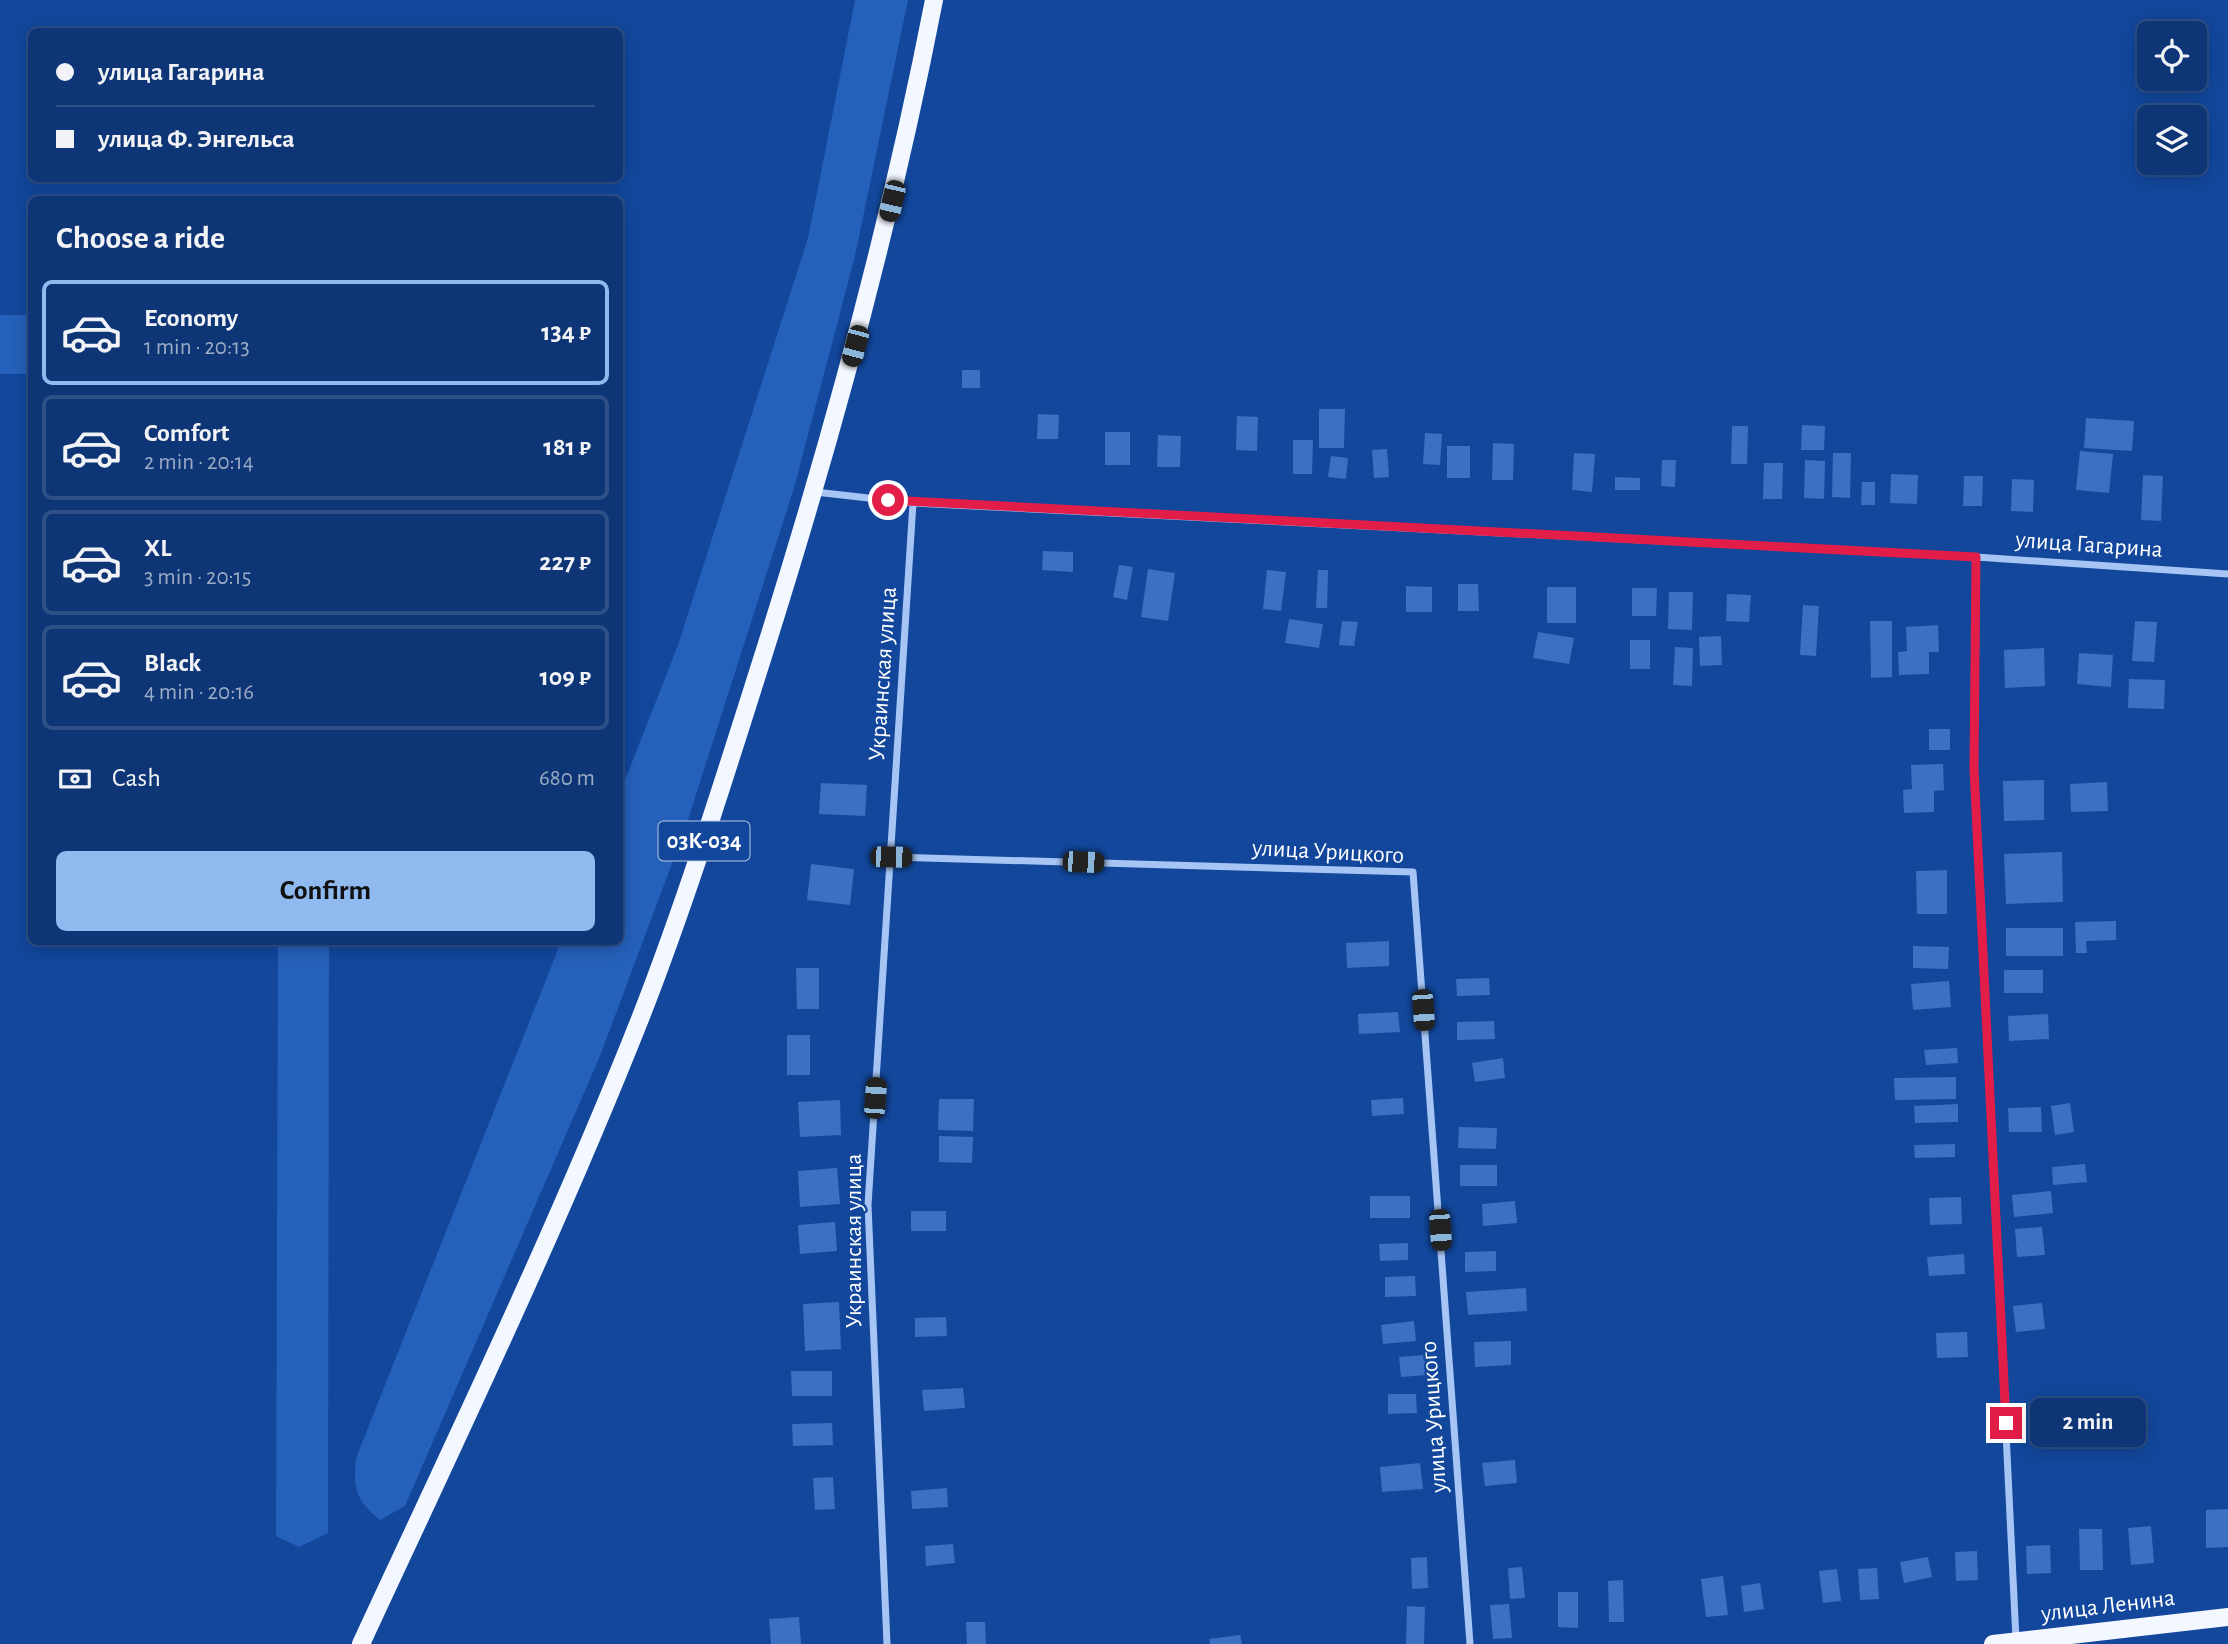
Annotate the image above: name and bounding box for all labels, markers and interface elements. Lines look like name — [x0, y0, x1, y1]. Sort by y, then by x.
map controls — [2137, 21, 2207, 175]
button: locate — [2137, 21, 2207, 91]
text: улица Гагарина — [98, 59, 265, 85]
button: layers — [2137, 105, 2207, 175]
text: улица Ф. Энгельса — [98, 126, 295, 152]
car — [878, 178, 907, 224]
text: Choose a ride — [56, 222, 225, 254]
icon: car — [60, 301, 123, 364]
text: Economy — [144, 305, 238, 331]
text: 134 ₽ — [541, 319, 591, 345]
car — [840, 323, 871, 369]
text: 1 min · 20:13 — [144, 336, 250, 359]
icon: car — [60, 416, 123, 479]
text: Comfort — [144, 420, 229, 446]
text: 181 ₽ — [543, 434, 591, 460]
text: 2 min · 20:14 — [144, 451, 254, 474]
route start — [872, 484, 904, 516]
street label: улица Гагарина — [2014, 528, 2163, 562]
icon: car — [60, 531, 123, 594]
text: XL — [144, 535, 171, 561]
text: 227 ₽ — [539, 549, 591, 575]
text: 3 min · 20:15 — [144, 566, 251, 589]
street label: Украинская улица — [865, 586, 901, 762]
icon: car — [60, 646, 123, 709]
text: Black — [144, 650, 201, 676]
text: 109 ₽ — [539, 664, 591, 690]
text: 4 min · 20:16 — [144, 681, 254, 704]
icon: cash — [56, 760, 94, 798]
text: Cash — [112, 765, 161, 791]
text: 680 m — [539, 767, 595, 790]
road number: 03К-034 — [658, 821, 750, 860]
street label: улица Урицкого — [1251, 836, 1404, 868]
car — [870, 846, 913, 868]
button: Confirm — [56, 851, 595, 931]
car — [1062, 851, 1105, 873]
car — [1412, 988, 1435, 1032]
car — [864, 1076, 887, 1120]
street label: Украинская улица — [842, 1154, 866, 1328]
car — [1429, 1208, 1452, 1252]
street label: улица Урицкого — [1417, 1340, 1451, 1495]
callout: 2 min — [2030, 1398, 2146, 1448]
route end — [1990, 1407, 2022, 1439]
text: 2 min — [2062, 1411, 2114, 1434]
street label: улица Ленина — [2039, 1586, 2176, 1626]

